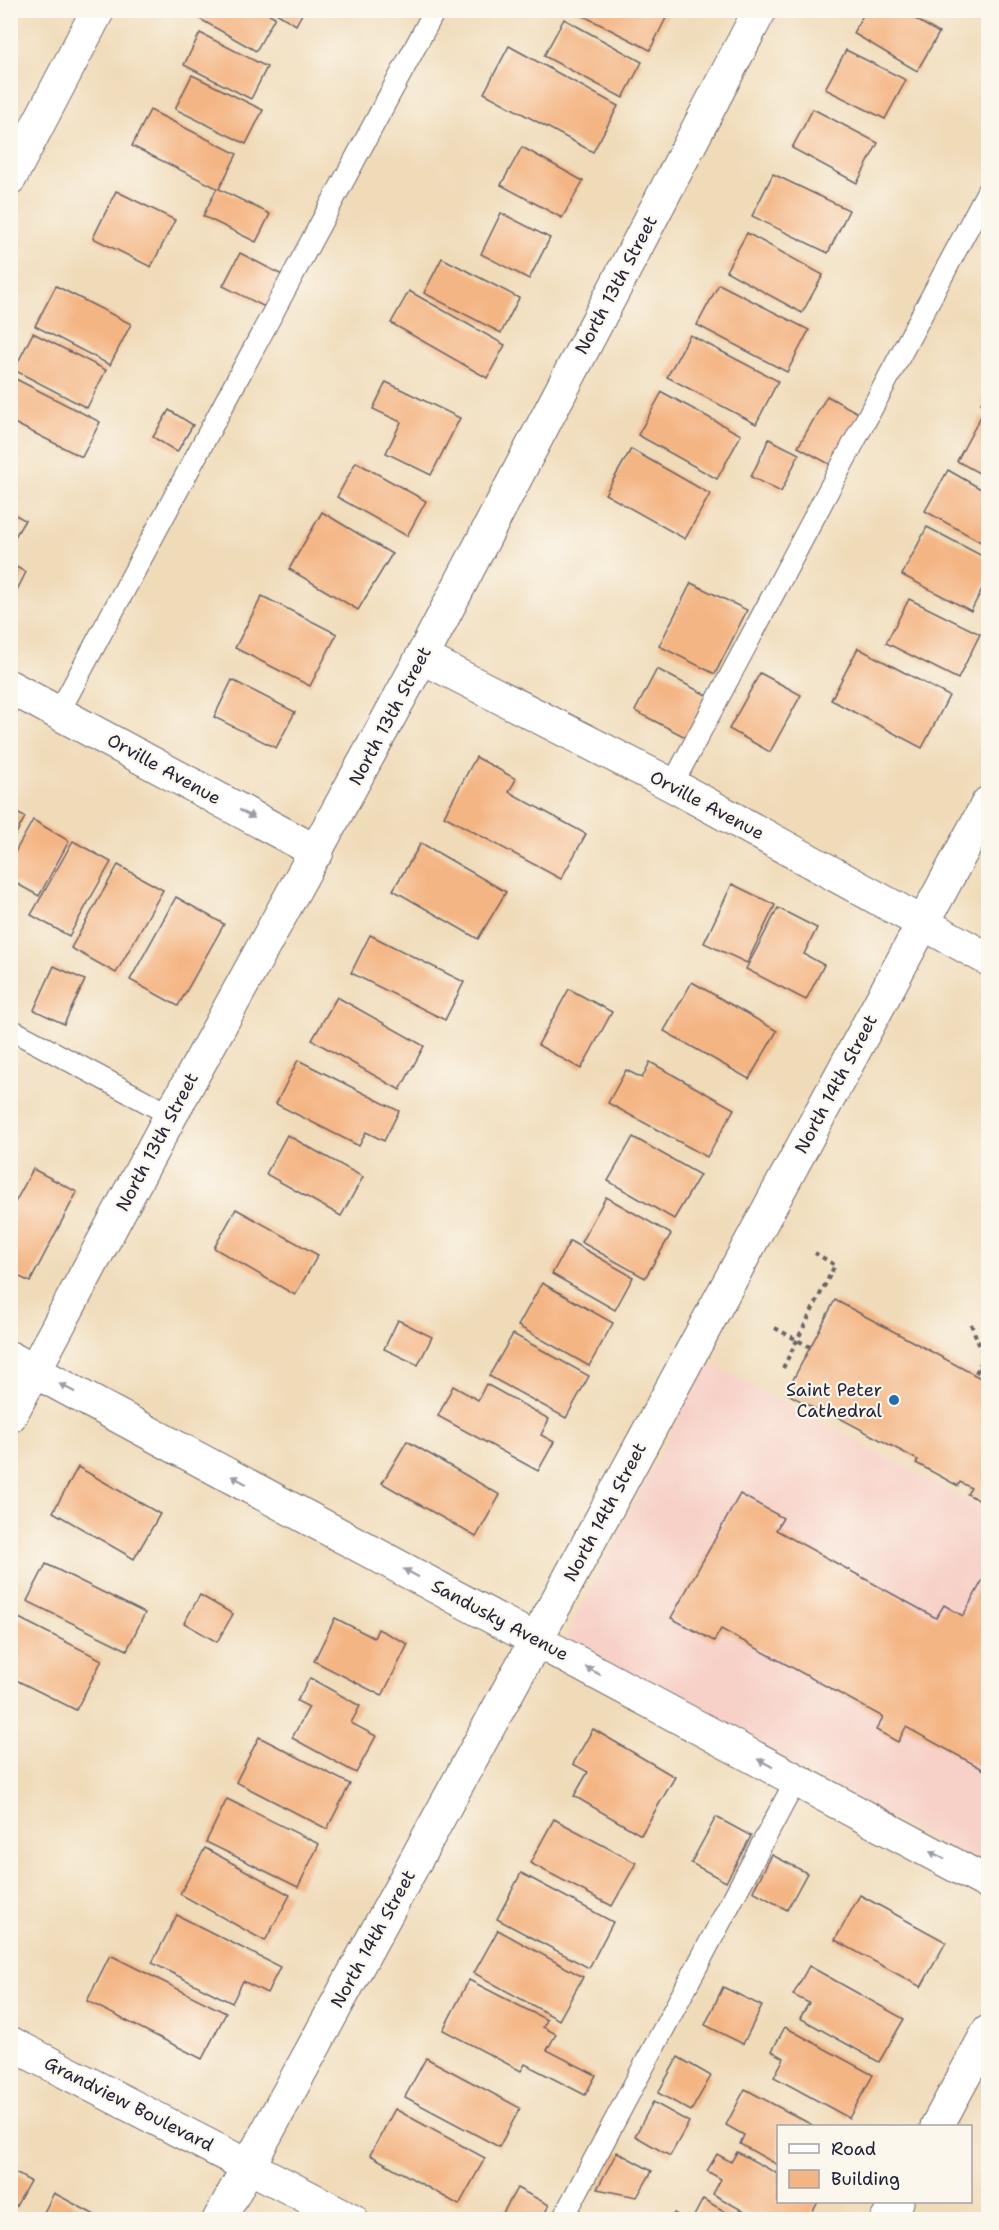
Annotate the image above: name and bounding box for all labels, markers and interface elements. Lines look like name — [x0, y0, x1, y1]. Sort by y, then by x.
street label: North 13th Street — [569, 211, 663, 359]
street label: North 13th Street — [343, 642, 437, 790]
street label: Orville Avenue — [103, 728, 225, 810]
street label: Orville Avenue — [646, 765, 768, 845]
one-way arrow — [239, 809, 256, 819]
street label: North 14th Street — [789, 1010, 883, 1158]
street label: North 13th Street — [110, 1068, 204, 1216]
place label: Saint Peter Cathedral — [786, 1378, 883, 1423]
one-way arrow — [59, 1383, 76, 1393]
marker: Saint Peter Cathedral — [887, 1393, 901, 1407]
street label: North 14th Street — [558, 1438, 652, 1586]
one-way arrow — [230, 1476, 248, 1486]
one-way arrow — [402, 1568, 419, 1578]
street label: Sandusky Avenue — [427, 1574, 573, 1666]
one-way arrow — [585, 1666, 602, 1676]
one-way arrow — [756, 1758, 773, 1768]
one-way arrow — [928, 1850, 945, 1860]
street label: North 14th Street — [325, 1866, 421, 2012]
street label: Grandview Boulevard — [40, 2051, 218, 2157]
legend — [777, 2125, 972, 2203]
text: Road — [831, 2137, 876, 2161]
text: Building — [831, 2167, 900, 2191]

